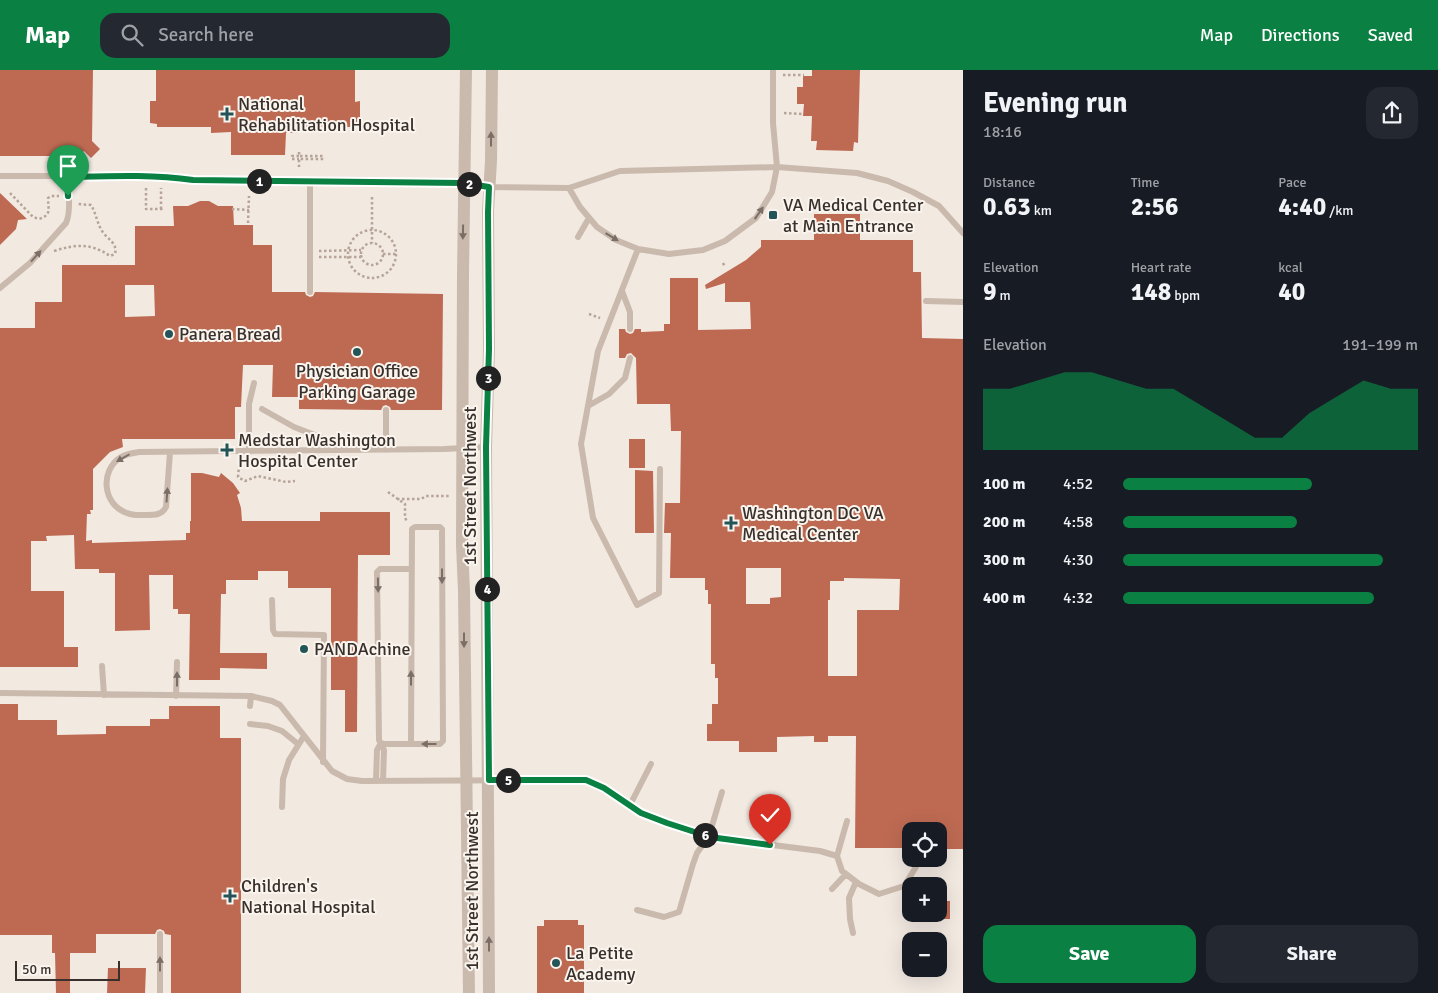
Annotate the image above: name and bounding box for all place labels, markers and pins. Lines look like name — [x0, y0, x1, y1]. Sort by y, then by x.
place label: National Rehabilitation Hospital — [238, 93, 415, 136]
marker: National Rehabilitation Hospital — [220, 107, 234, 121]
pin — [47, 145, 89, 196]
pin: 1 — [246, 168, 272, 194]
pin: 2 — [456, 172, 482, 196]
place label: VA Medical Center at Main Entrance — [783, 194, 924, 237]
marker: VA Medical Center at Main Entrance — [767, 209, 779, 221]
place label: Panera Bread — [179, 323, 281, 345]
marker: Panera Bread — [163, 328, 175, 340]
marker: Physician Office Parking Garage — [351, 346, 363, 358]
place label: Physician Office Parking Garage — [296, 360, 418, 403]
pin: 3 — [476, 366, 500, 390]
place label: Medstar Washington Hospital Center — [238, 429, 396, 472]
marker: Medstar Washington Hospital Center — [220, 443, 234, 457]
place label: Washington DC VA Medical Center — [742, 502, 884, 545]
marker: Washington DC VA Medical Center — [724, 516, 738, 530]
pin: 4 — [474, 576, 500, 602]
place label: PANDAchine — [314, 638, 411, 660]
marker: PANDAchine — [298, 643, 310, 655]
pin: 5 — [496, 768, 520, 792]
pin — [749, 794, 791, 845]
pin: 6 — [692, 822, 718, 848]
place label: Children's National Hospital — [241, 875, 375, 918]
marker: Children's National Hospital — [223, 889, 237, 903]
place label: La Petite Academy — [566, 942, 636, 985]
marker: La Petite Academy — [550, 957, 562, 969]

